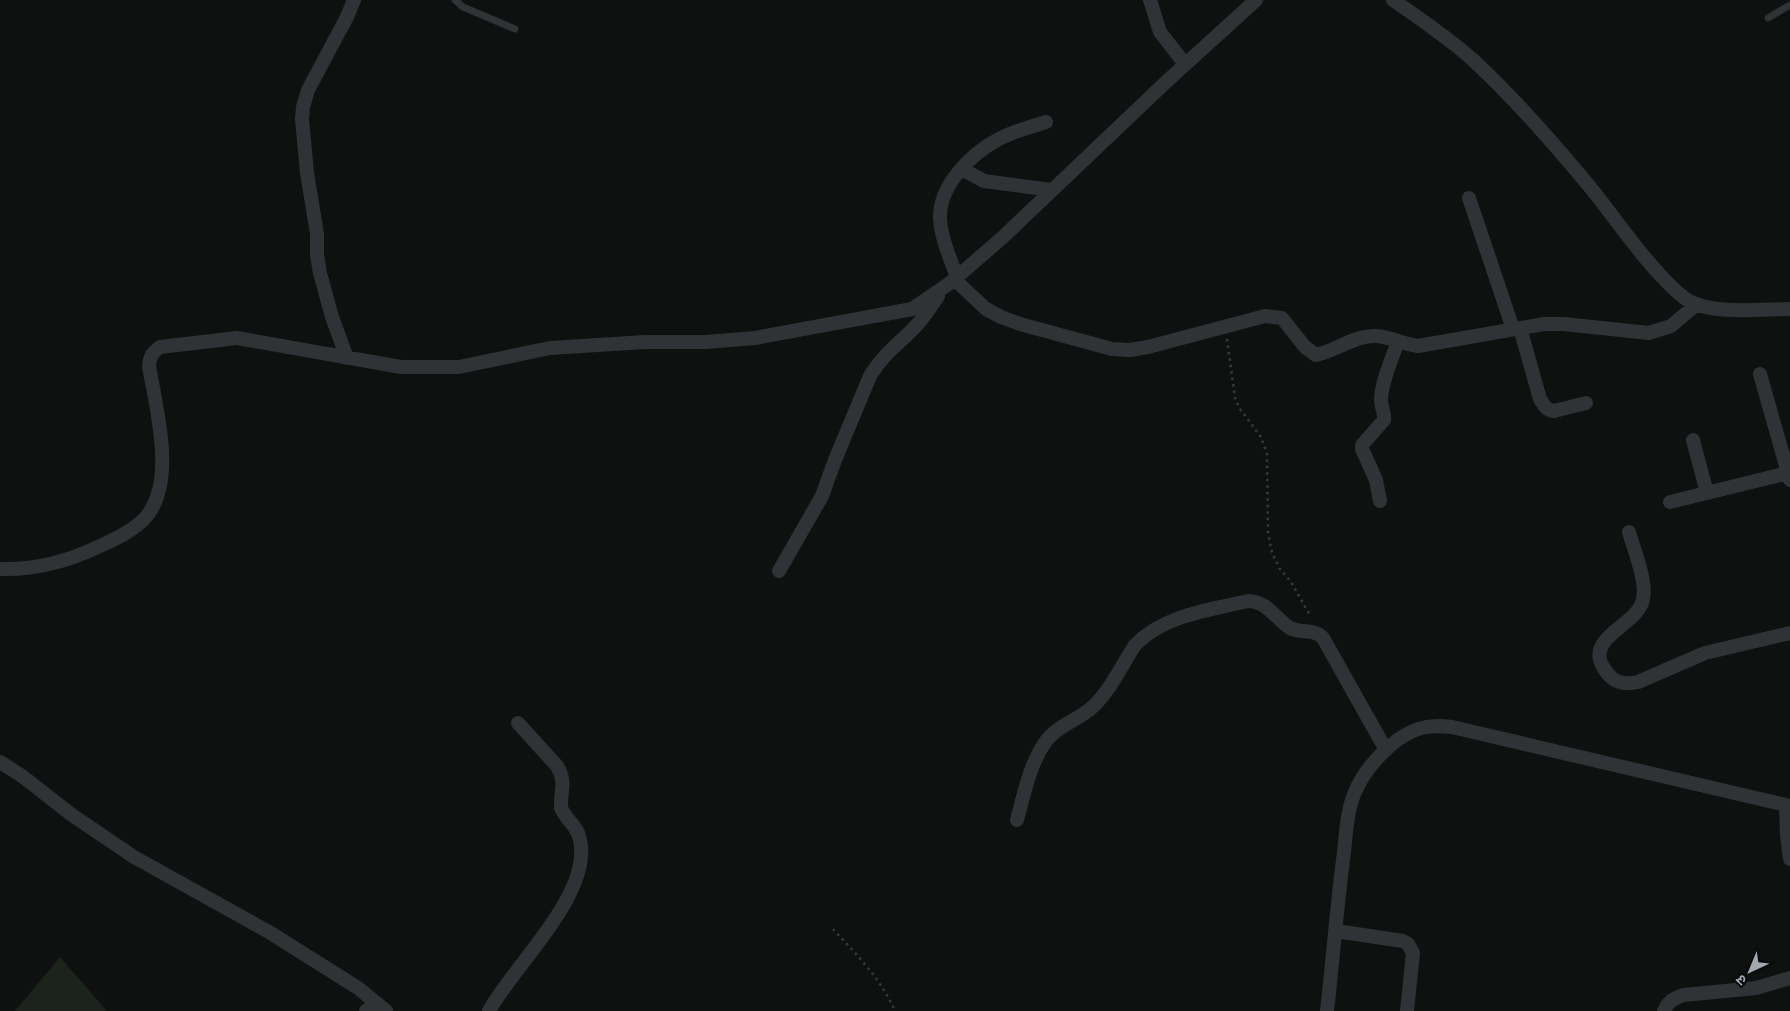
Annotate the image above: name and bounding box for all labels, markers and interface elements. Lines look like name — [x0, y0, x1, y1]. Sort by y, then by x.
north arrow — [1725, 946, 1775, 996]
text: उ — [1732, 971, 1749, 989]

